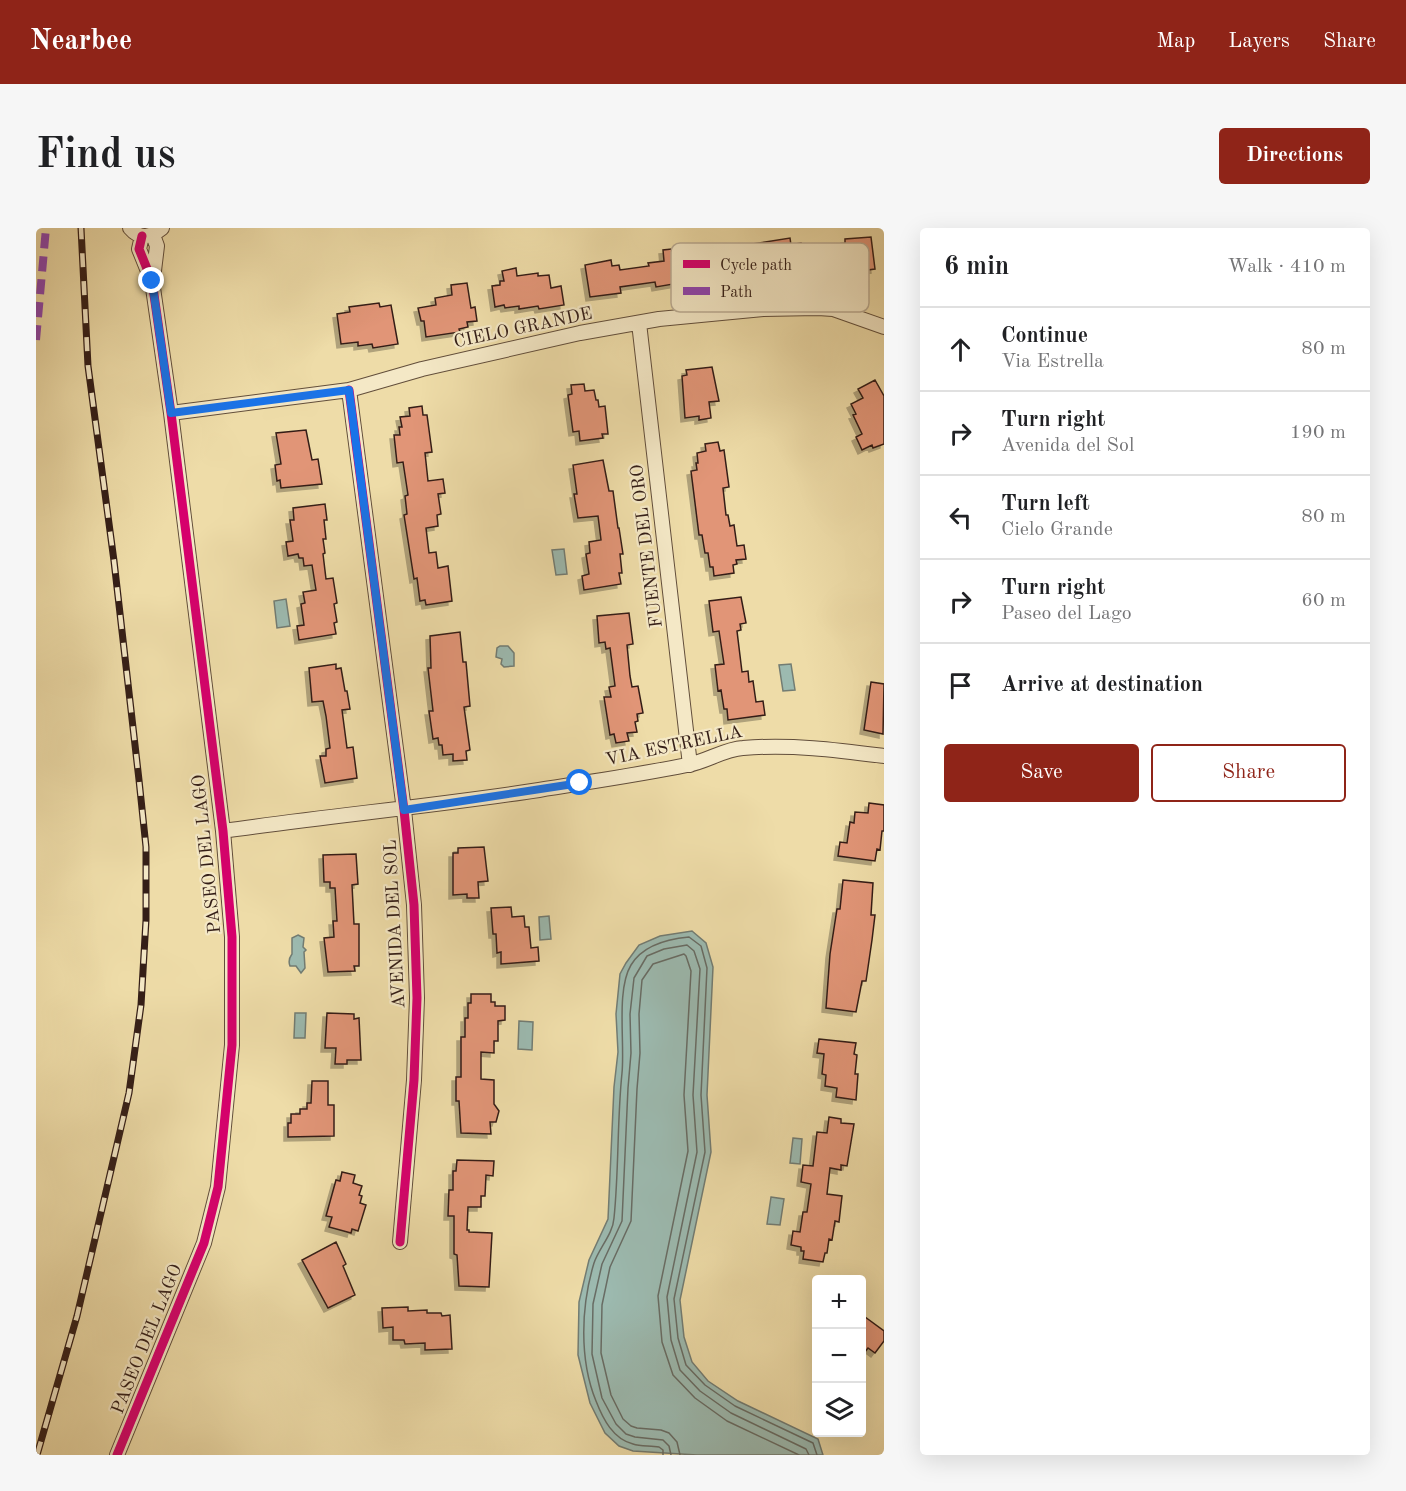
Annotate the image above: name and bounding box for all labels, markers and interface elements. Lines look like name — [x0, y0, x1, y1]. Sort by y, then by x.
text: Nearbee — [30, 28, 132, 56]
text: Map — [1156, 31, 1195, 52]
text: Layers — [1228, 31, 1290, 52]
text: Share — [1323, 31, 1376, 52]
button: Directions — [1219, 128, 1370, 184]
text: Find us — [36, 135, 175, 177]
legend — [671, 243, 869, 312]
text: 6 min — [944, 254, 1009, 280]
text: Walk · 410 m — [1227, 257, 1346, 277]
text: Cycle path — [720, 258, 792, 274]
route end — [138, 267, 164, 293]
text: Path — [720, 285, 753, 301]
street label: CIELO GRANDE — [452, 305, 594, 351]
text: Continue — [1001, 325, 1088, 347]
icon: ahead — [944, 333, 977, 366]
text: 80 m — [1301, 339, 1346, 359]
text: Via Estrella — [1001, 352, 1104, 372]
text: Turn right — [1001, 409, 1105, 431]
icon: right — [944, 417, 977, 450]
text: 190 m — [1290, 423, 1346, 443]
text: Avenida del Sol — [1001, 436, 1134, 456]
street label: FUENTE DEL ORO — [628, 463, 666, 629]
text: Turn left — [1001, 493, 1090, 515]
icon: left — [944, 501, 977, 534]
text: 80 m — [1301, 507, 1346, 527]
text: Cielo Grande — [1001, 520, 1113, 540]
text: Turn right — [1001, 577, 1105, 599]
icon: right — [944, 585, 977, 618]
text: 60 m — [1301, 591, 1346, 611]
text: Paseo del Lago — [1001, 604, 1132, 624]
icon: arrive — [944, 669, 977, 702]
text: Arrive at destination — [1001, 674, 1203, 696]
street label: VIA ESTRELLA — [604, 723, 744, 769]
button: Save — [944, 744, 1139, 802]
button: Share — [1151, 744, 1346, 802]
route start — [566, 769, 592, 795]
street label: PASEO DEL LAGO — [190, 774, 224, 934]
street label: AVENIDA DEL SOL — [382, 839, 408, 1009]
street label: PASEO DEL LAGO — [109, 1261, 185, 1417]
map controls — [812, 1275, 866, 1437]
button: + — [812, 1275, 866, 1329]
button: − — [812, 1329, 866, 1383]
button: layers — [812, 1383, 866, 1437]

